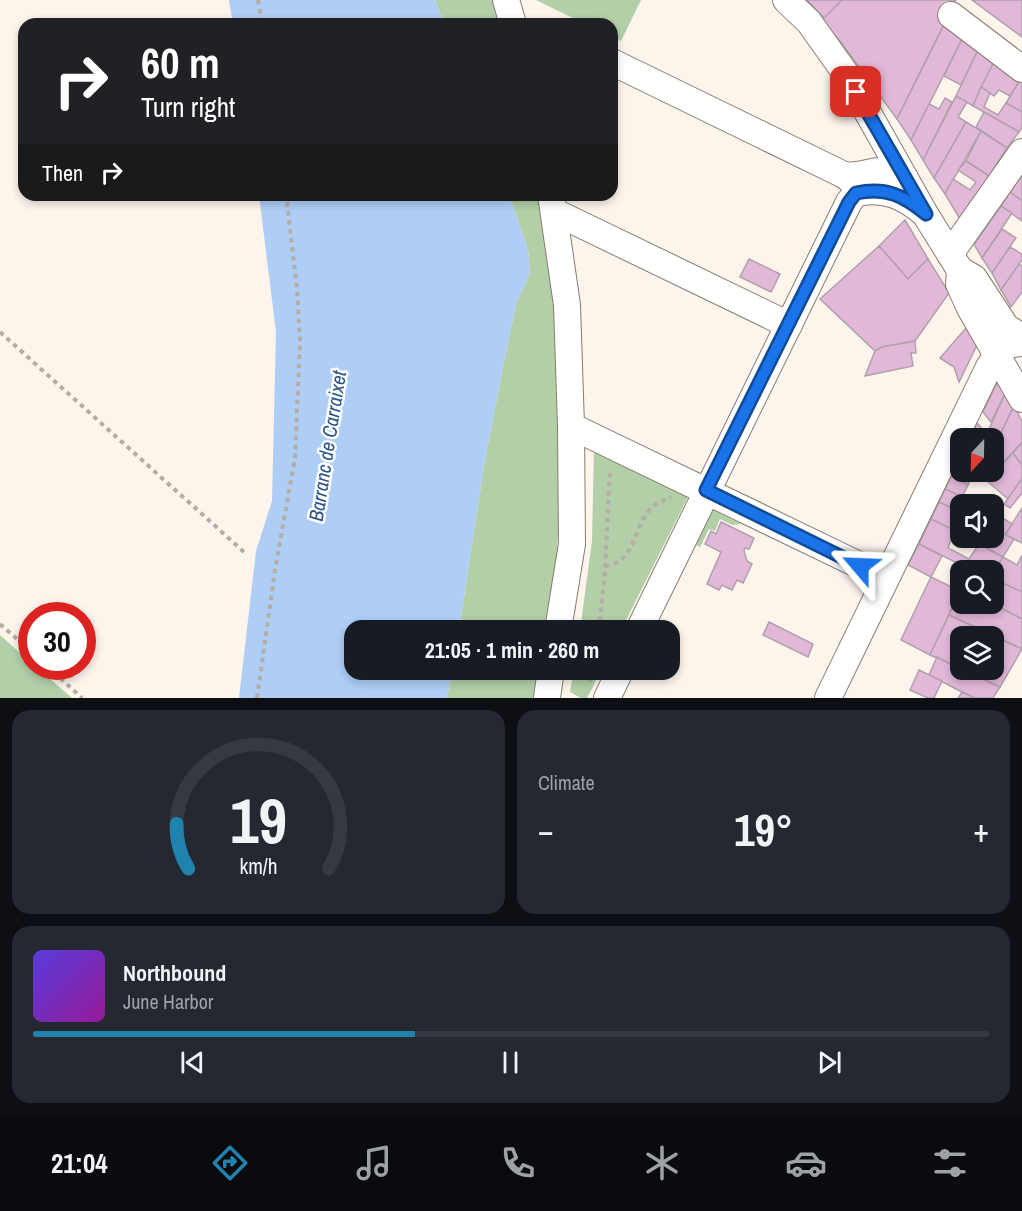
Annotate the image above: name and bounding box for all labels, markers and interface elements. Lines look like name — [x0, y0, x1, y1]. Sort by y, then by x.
text: 60 m — [141, 35, 220, 91]
icon: right — [42, 42, 120, 120]
pin — [830, 66, 881, 117]
icon: arrive — [839, 75, 872, 108]
text: Turn right — [141, 89, 235, 125]
icon: right — [95, 156, 128, 189]
text: Then — [42, 158, 83, 188]
water label: Barranc de Carraixet — [302, 368, 352, 523]
north arrow — [950, 428, 1004, 482]
map controls — [950, 428, 1004, 680]
button: sound — [950, 494, 1004, 548]
position arrow — [828, 534, 892, 598]
button: search — [950, 560, 1004, 614]
speed limit sign: 30 — [18, 602, 96, 680]
button: layers — [950, 626, 1004, 680]
text: 21:05 · 1 min · 260 m — [425, 635, 599, 665]
text: Climate — [538, 769, 595, 796]
text: 19 — [230, 778, 287, 862]
text: 19° — [734, 799, 793, 860]
text: − — [538, 808, 554, 852]
text: + — [973, 808, 989, 852]
text: km/h — [239, 852, 278, 881]
text: Northbound — [123, 958, 226, 988]
text: June Harbor — [123, 988, 213, 1015]
icon: previous — [176, 1046, 209, 1079]
icon: pause — [494, 1046, 527, 1079]
icon: next — [813, 1046, 846, 1079]
icon: directions — [209, 1142, 251, 1184]
icon: music — [353, 1142, 395, 1184]
icon: phone — [497, 1142, 539, 1184]
icon: climate — [641, 1142, 683, 1184]
icon: car — [785, 1142, 827, 1184]
icon: filters — [929, 1142, 971, 1184]
text: 21:04 — [51, 1145, 108, 1181]

